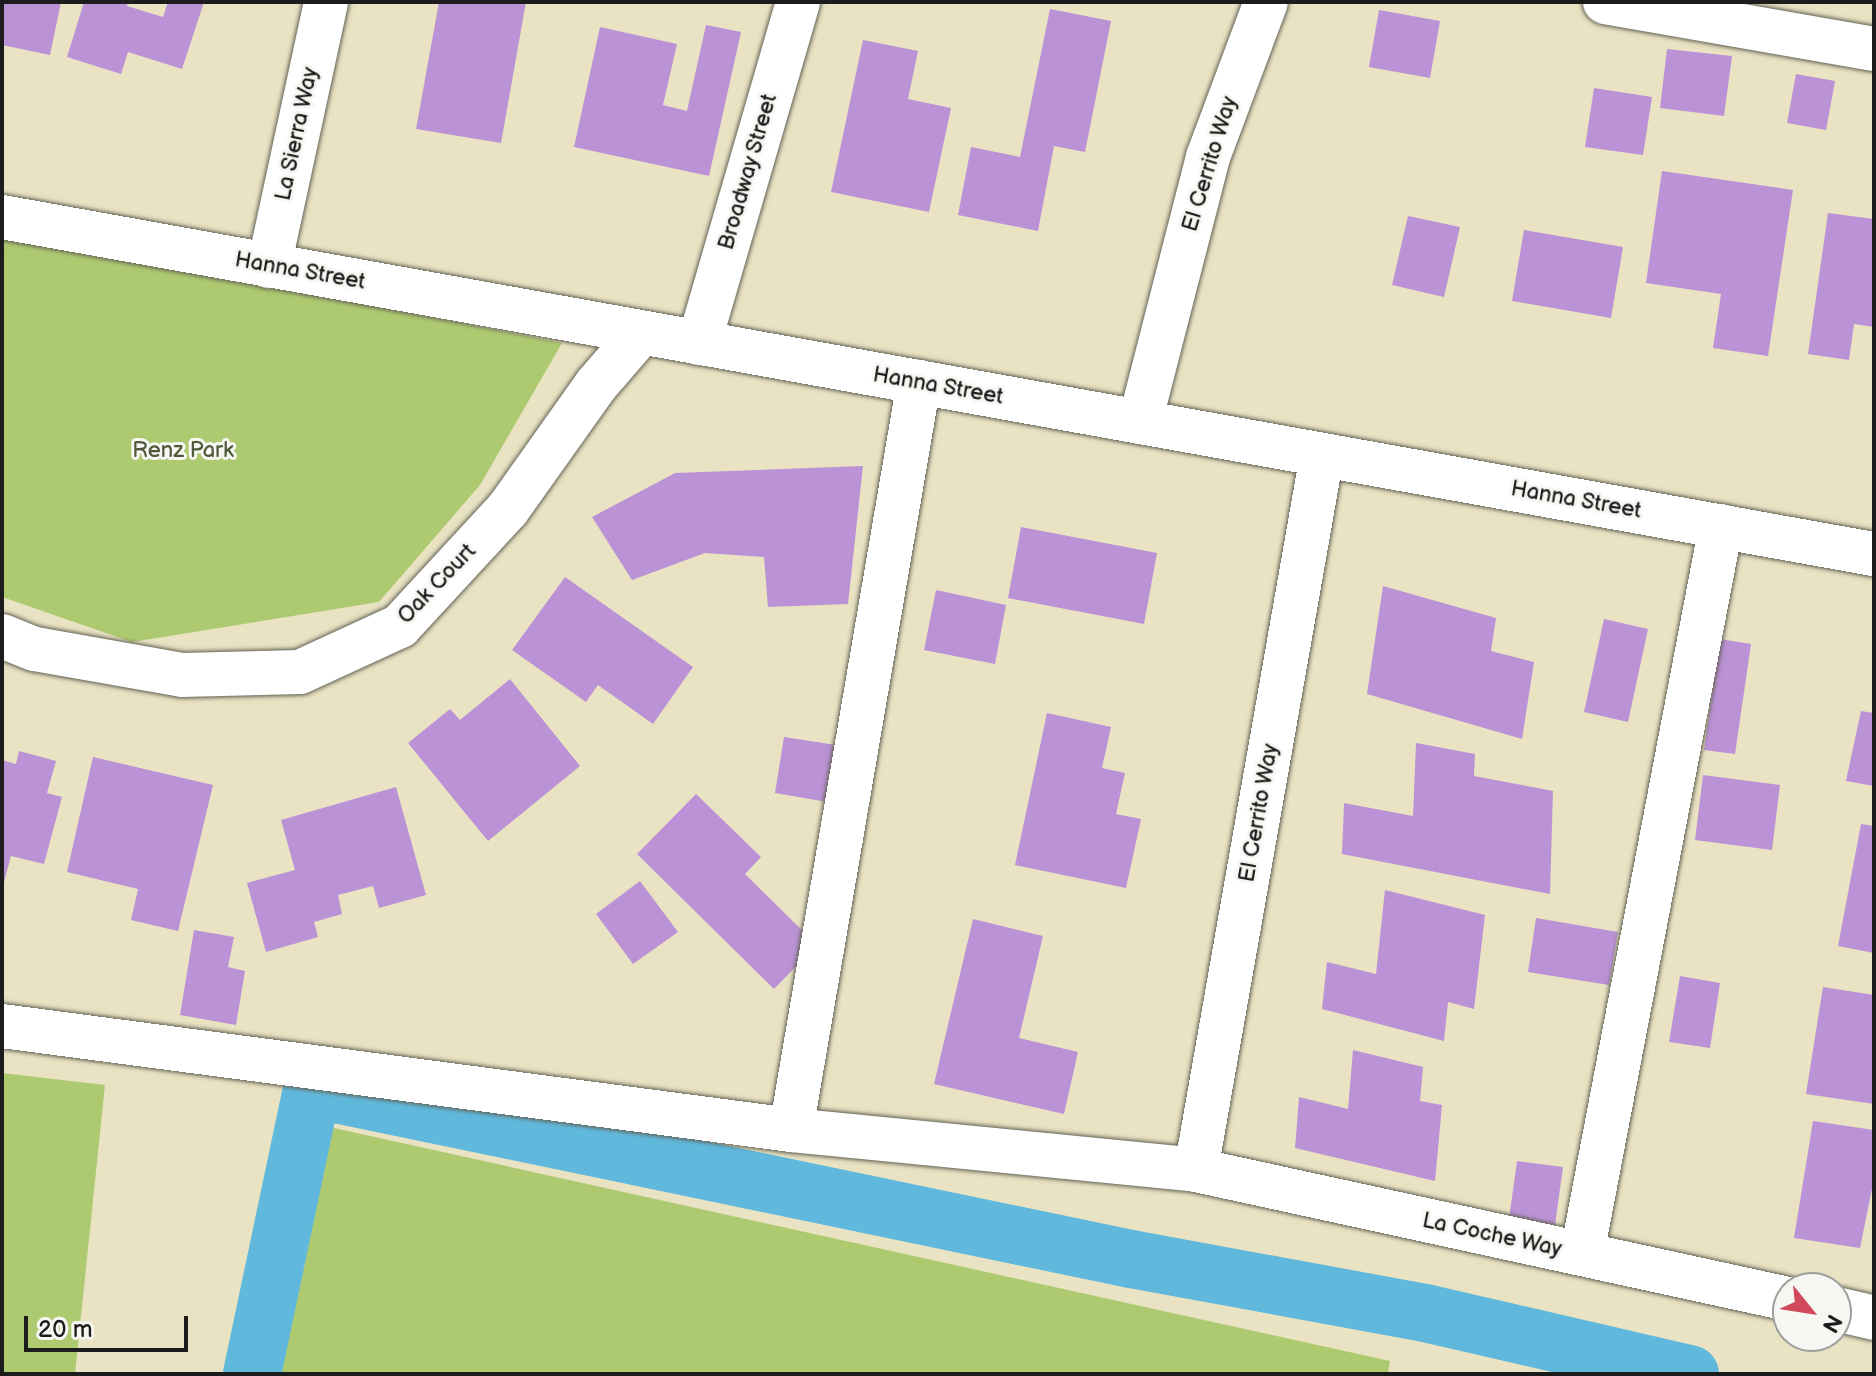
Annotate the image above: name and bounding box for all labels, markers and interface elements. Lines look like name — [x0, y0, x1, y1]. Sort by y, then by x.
street label: La Sierra Way — [270, 64, 324, 204]
street label: Broadway Street — [713, 90, 783, 254]
street label: El Cerrito Way — [1177, 93, 1243, 235]
street label: Hanna Street — [233, 247, 367, 295]
street label: Hanna Street — [871, 362, 1005, 410]
park label: Renz Park — [132, 438, 234, 464]
street label: Hanna Street — [1509, 476, 1643, 524]
street label: Oak Court — [393, 539, 481, 629]
street label: El Cerrito Way — [1234, 741, 1284, 885]
street label: La Coche Way — [1420, 1207, 1564, 1263]
north arrow — [1772, 1272, 1852, 1352]
scale bar — [28, 1300, 192, 1350]
text: N — [1816, 1309, 1847, 1337]
text: 20 m — [38, 1315, 93, 1344]

